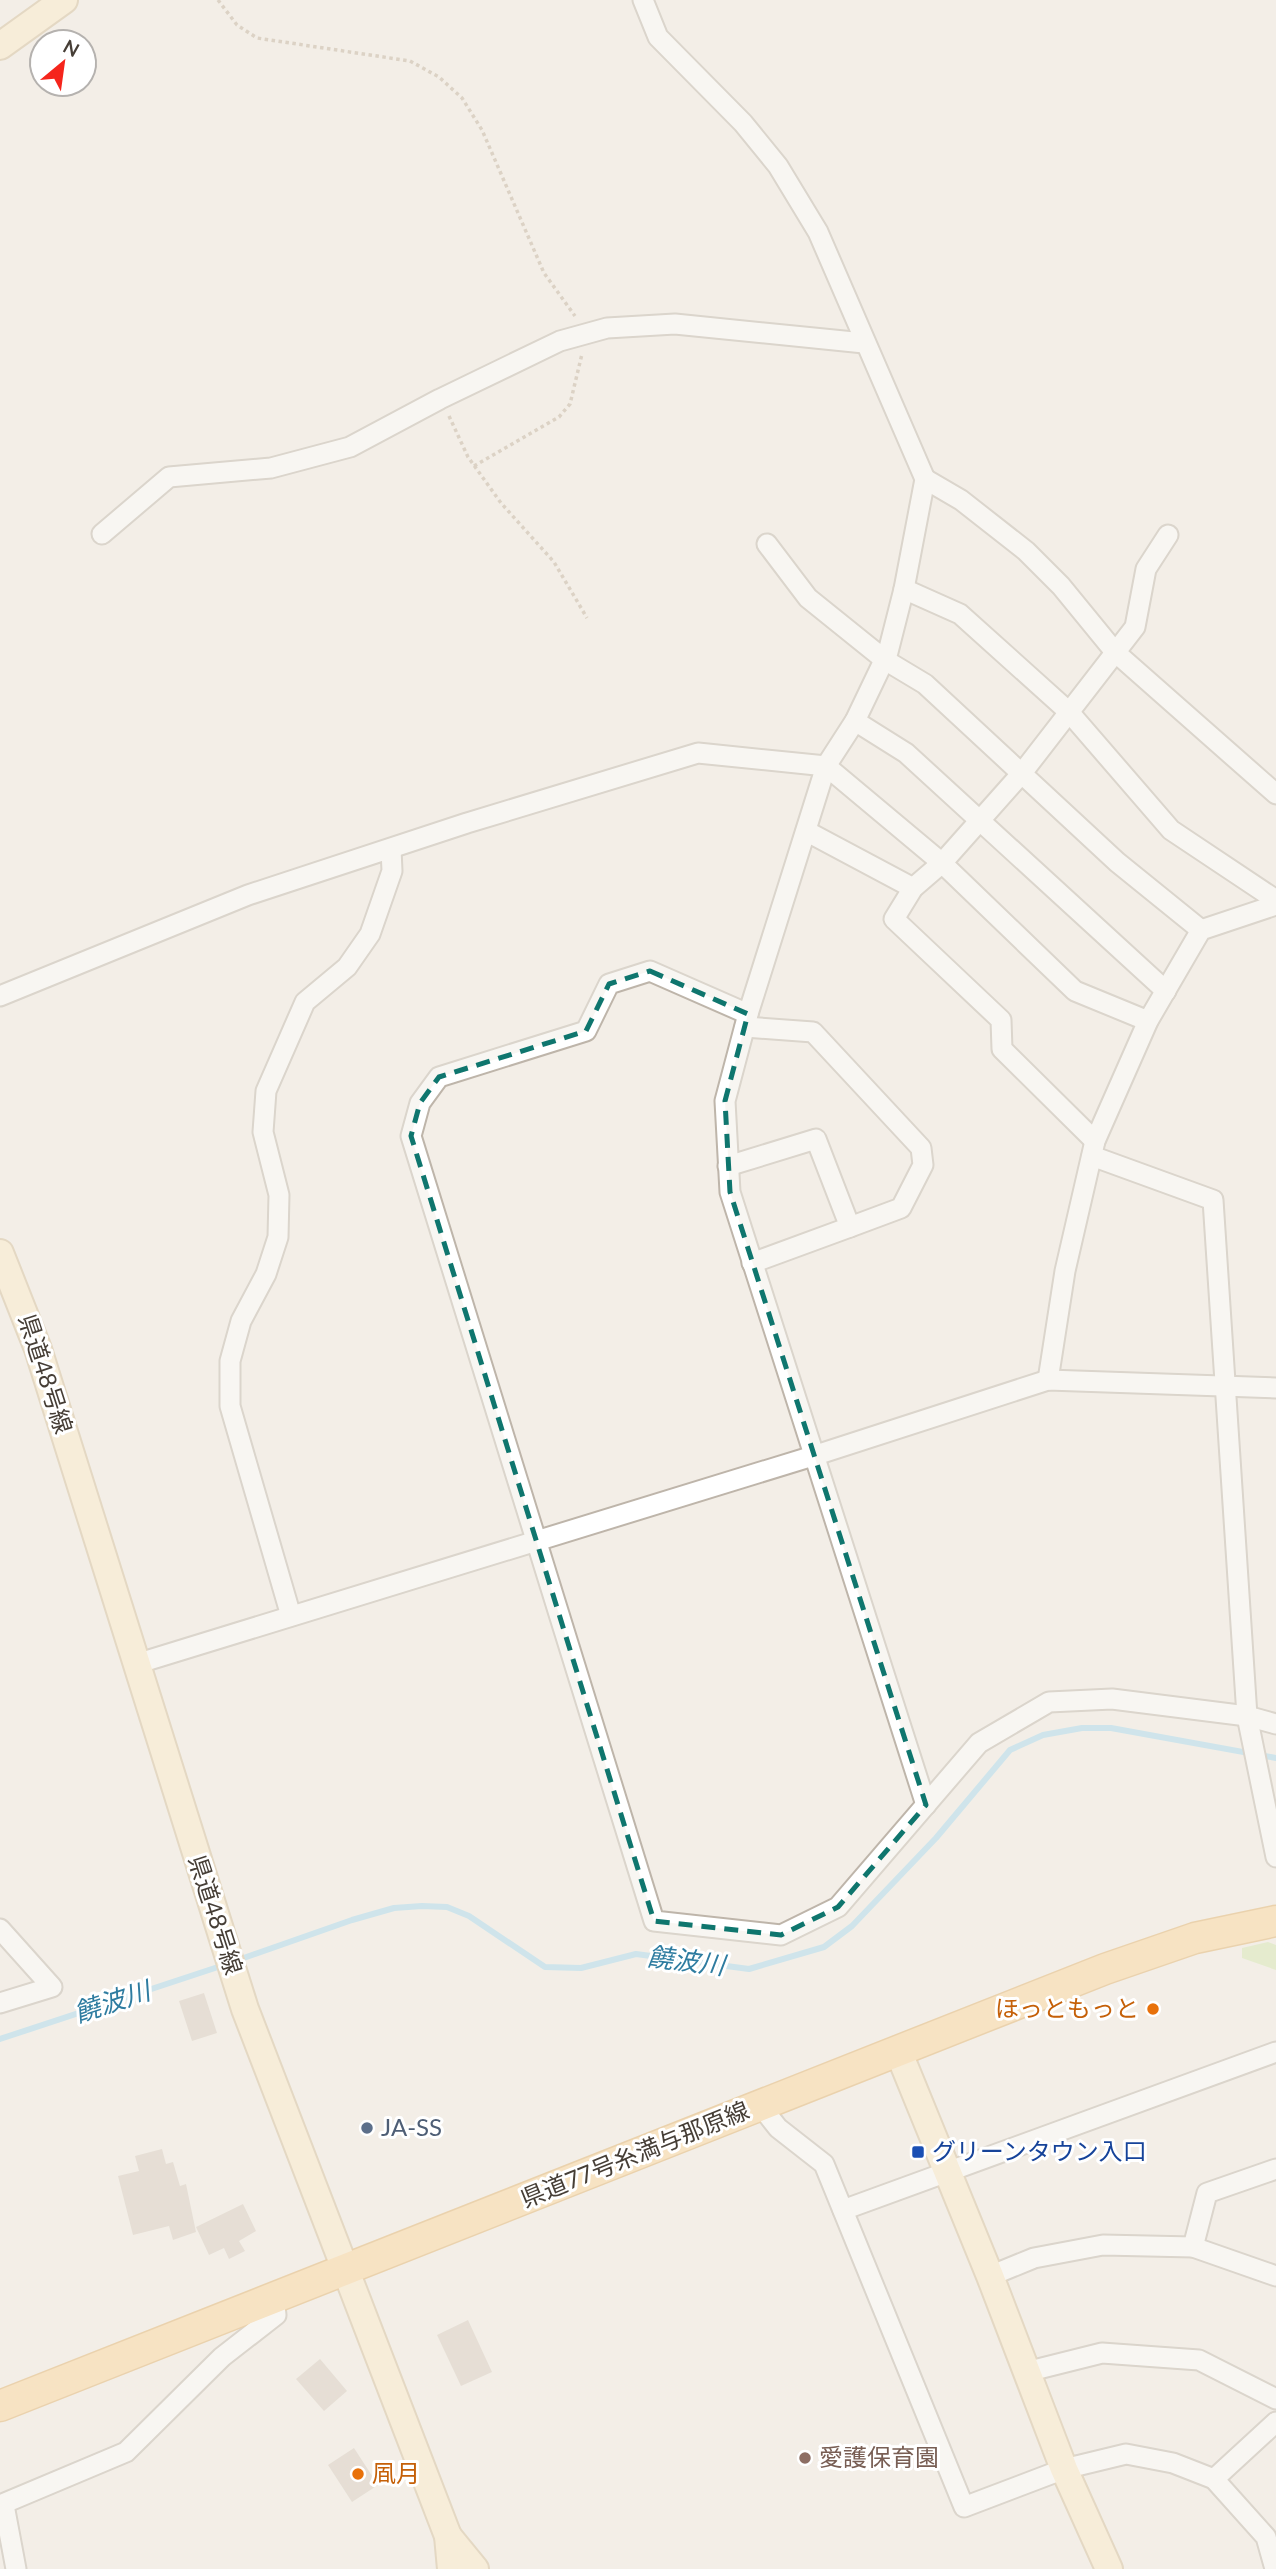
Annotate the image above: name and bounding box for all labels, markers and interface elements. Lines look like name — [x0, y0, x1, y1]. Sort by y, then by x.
north arrow — [28, 28, 98, 98]
text: N — [60, 34, 83, 61]
street label: 県道48号線 — [14, 1310, 79, 1437]
street label: 県道48号線 — [184, 1851, 249, 1978]
water label: 饒波川 — [645, 1939, 730, 1981]
water label: 饒波川 — [70, 1973, 157, 2028]
place label: ほっともっと — [995, 1993, 1139, 2022]
marker: ほっともっと — [1145, 2001, 1161, 2017]
street label: 県道77号糸満与那原線 — [516, 2094, 753, 2213]
place label: JA-SS — [381, 2112, 442, 2141]
marker: JA-SS — [359, 2120, 375, 2136]
place label: グリーンタウン入口 — [932, 2136, 1147, 2165]
marker: グリーンタウン入口 — [910, 2144, 926, 2160]
place label: 愛護保育園 — [819, 2442, 939, 2471]
marker: 愛護保育園 — [797, 2450, 813, 2466]
place label: 凮月 — [372, 2458, 420, 2487]
marker: 凮月 — [350, 2466, 366, 2482]

